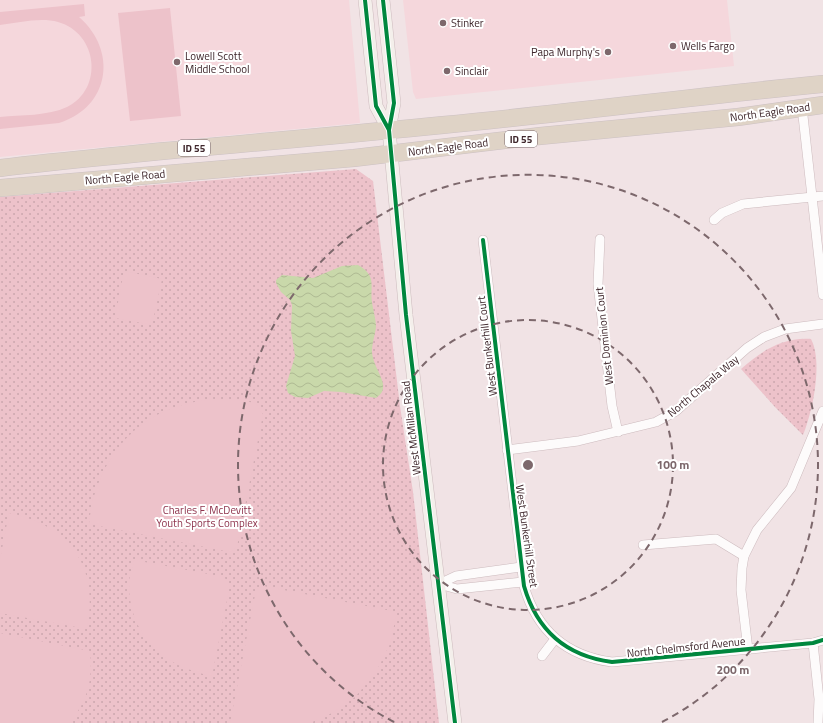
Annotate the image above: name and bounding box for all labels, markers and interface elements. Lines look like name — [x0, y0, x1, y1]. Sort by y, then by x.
place label: Stinker — [451, 15, 484, 31]
marker: Stinker — [438, 18, 448, 28]
place label: Wells Fargo — [681, 38, 735, 54]
marker: Wells Fargo — [668, 41, 678, 51]
place label: Papa Murphy's — [531, 44, 600, 60]
marker: Papa Murphy's — [603, 47, 613, 57]
place label: Lowell Scott Middle School — [185, 48, 250, 77]
marker: Lowell Scott Middle School — [172, 57, 182, 67]
place label: Sinclair — [455, 63, 489, 79]
marker: Sinclair — [442, 66, 452, 76]
street label: North Eagle Road — [729, 98, 811, 126]
road number: ID 55 — [505, 131, 537, 147]
street label: North Eagle Road — [407, 134, 489, 160]
road number: ID 55 — [178, 140, 210, 156]
street label: North Eagle Road — [84, 165, 166, 188]
street label: West Dominion Court — [591, 286, 617, 386]
street label: West Bunkerhill Court — [473, 295, 501, 397]
street label: North Chapala Way — [664, 351, 743, 421]
street label: West McMillan Road — [397, 380, 425, 476]
text: 100 m — [657, 455, 689, 474]
centre of rings — [521, 458, 535, 472]
street label: West Bunkerhill Street — [512, 484, 542, 589]
park label: Charles F. McDevitt Youth Sports Complex — [156, 502, 258, 531]
street label: North Chelmsford Avenue — [626, 633, 747, 661]
text: 200 m — [717, 660, 749, 679]

